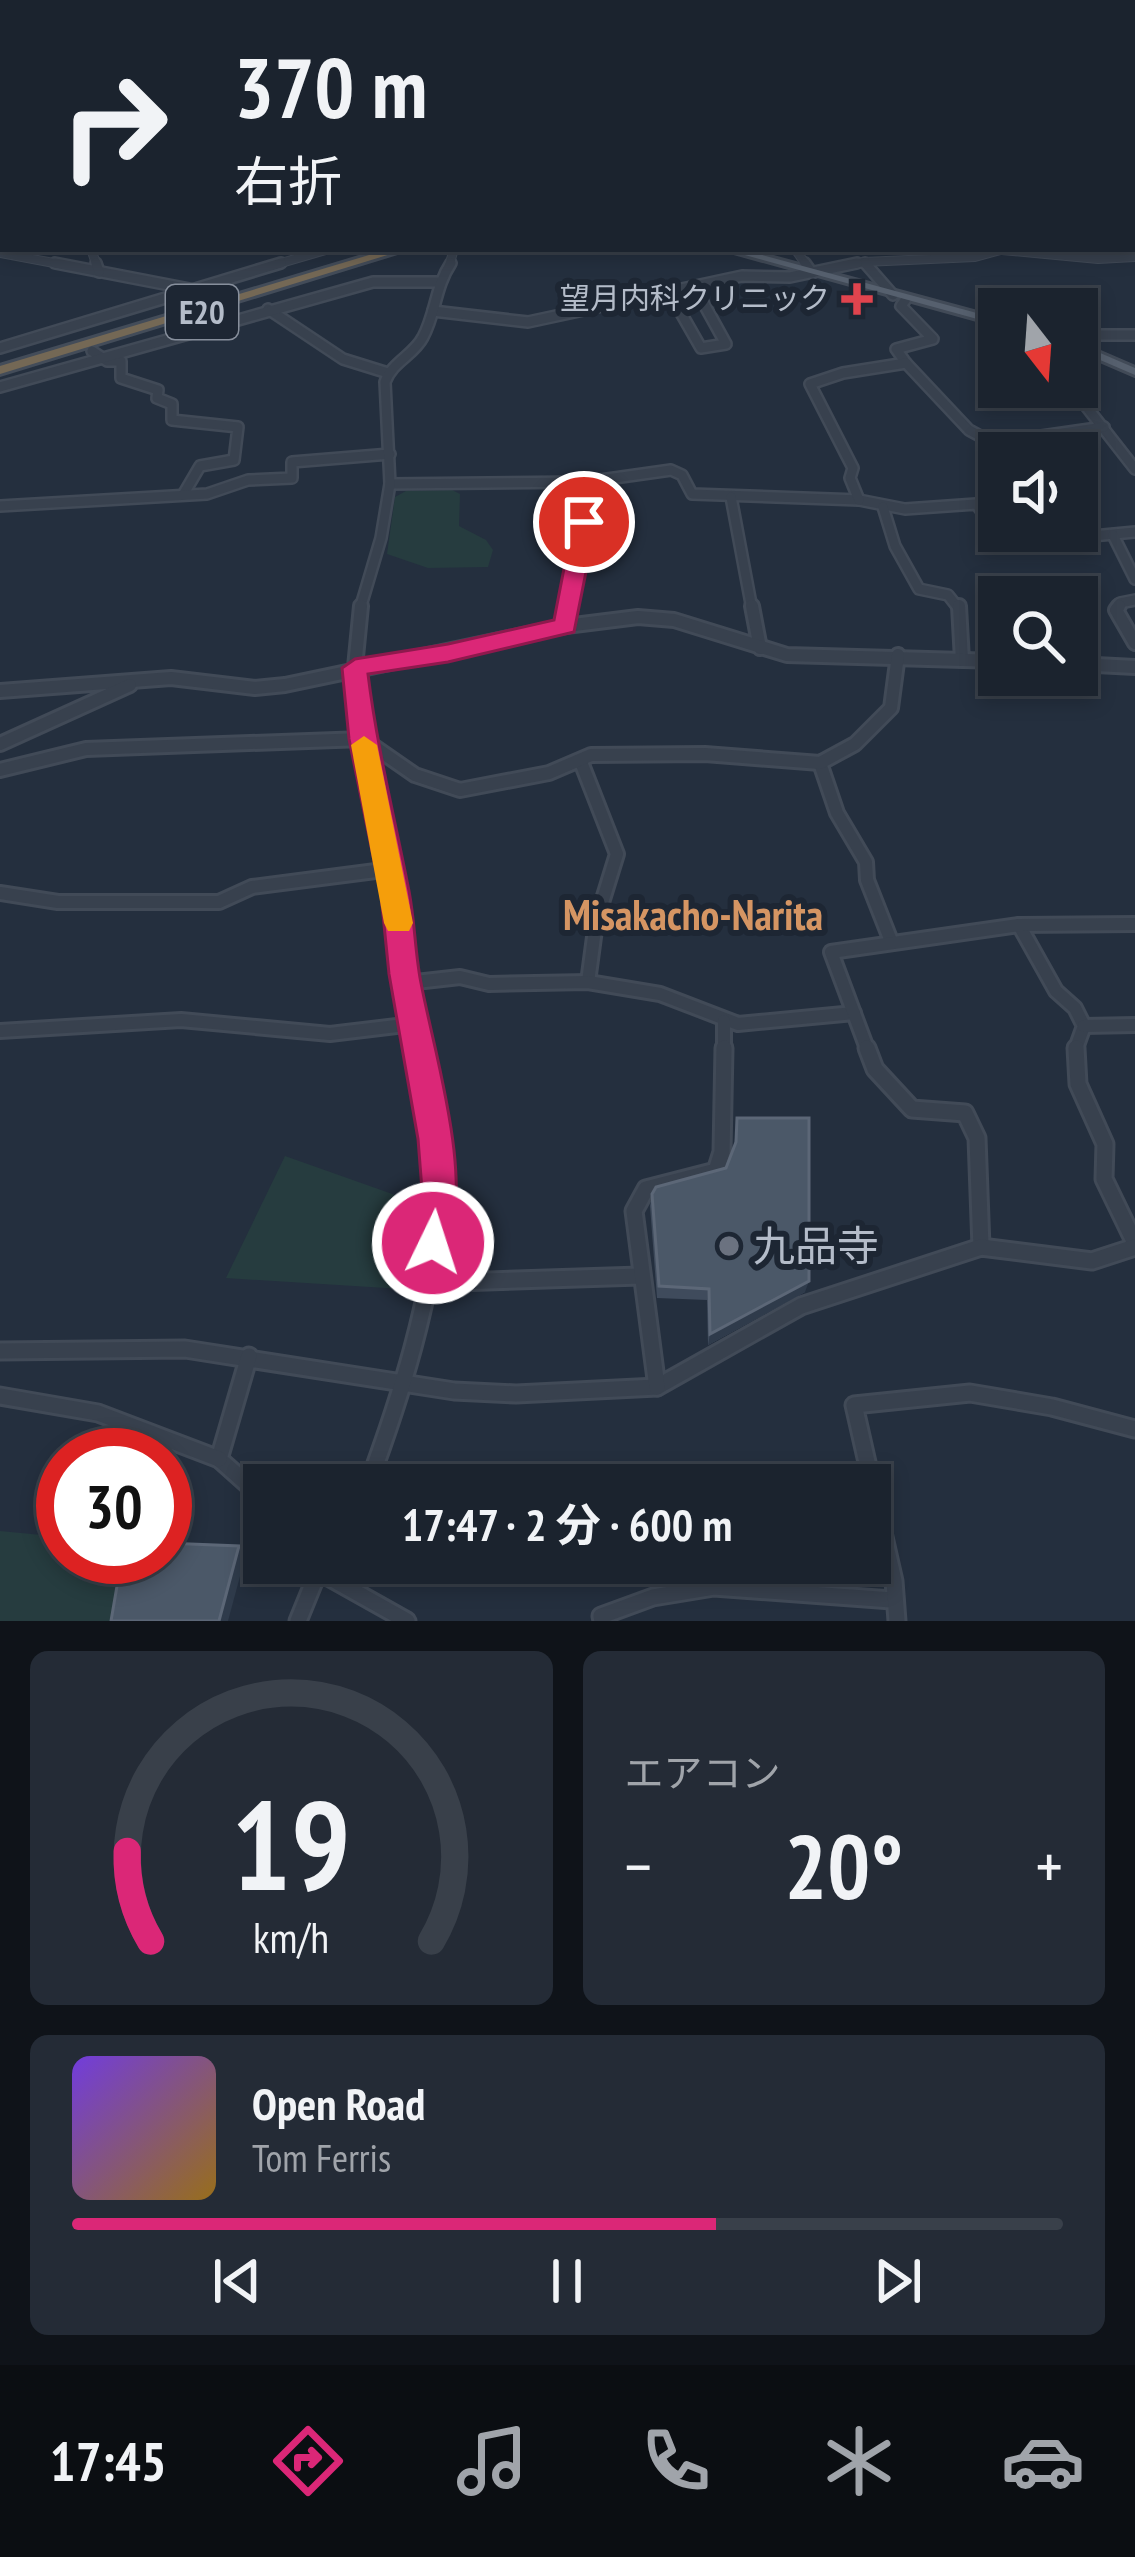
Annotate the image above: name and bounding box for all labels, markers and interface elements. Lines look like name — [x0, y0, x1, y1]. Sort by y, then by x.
text: 370 m — [234, 32, 427, 141]
icon: right — [36, 48, 192, 204]
text: 右折 — [234, 146, 342, 216]
place label: 望月内科クリニック — [560, 278, 830, 317]
marker: 望月内科クリニック — [841, 283, 873, 315]
road number: E20 — [166, 285, 238, 339]
north arrow — [978, 288, 1098, 408]
map controls — [978, 288, 1098, 696]
button: sound — [978, 432, 1098, 552]
pin — [533, 471, 635, 573]
icon: arrive — [551, 489, 617, 555]
button: search — [978, 576, 1098, 696]
district label: Misakacho-Narita — [563, 887, 823, 942]
position arrow — [370, 1180, 496, 1306]
place label: 九品寺 — [753, 1218, 879, 1273]
marker: 九品寺 — [716, 1233, 742, 1259]
speed limit sign: 30 — [36, 1428, 192, 1584]
text: 17:47 · 2 分 · 600 m — [402, 1495, 732, 1553]
text: エアコン — [625, 1747, 781, 1798]
text: 19 — [232, 1763, 351, 1924]
text: 20° — [784, 1807, 903, 1924]
text: − — [625, 1823, 652, 1908]
text: + — [1036, 1823, 1063, 1908]
text: km/h — [253, 1909, 329, 1965]
text: Open Road — [252, 2074, 425, 2132]
text: Tom Ferris — [252, 2132, 391, 2183]
icon: previous — [204, 2248, 270, 2314]
icon: pause — [534, 2248, 600, 2314]
icon: next — [865, 2248, 931, 2314]
icon: directions — [266, 2419, 350, 2503]
icon: music — [450, 2419, 534, 2503]
icon: phone — [634, 2419, 718, 2503]
icon: climate — [817, 2419, 901, 2503]
icon: car — [1001, 2419, 1085, 2503]
text: 17:45 — [50, 2426, 167, 2496]

